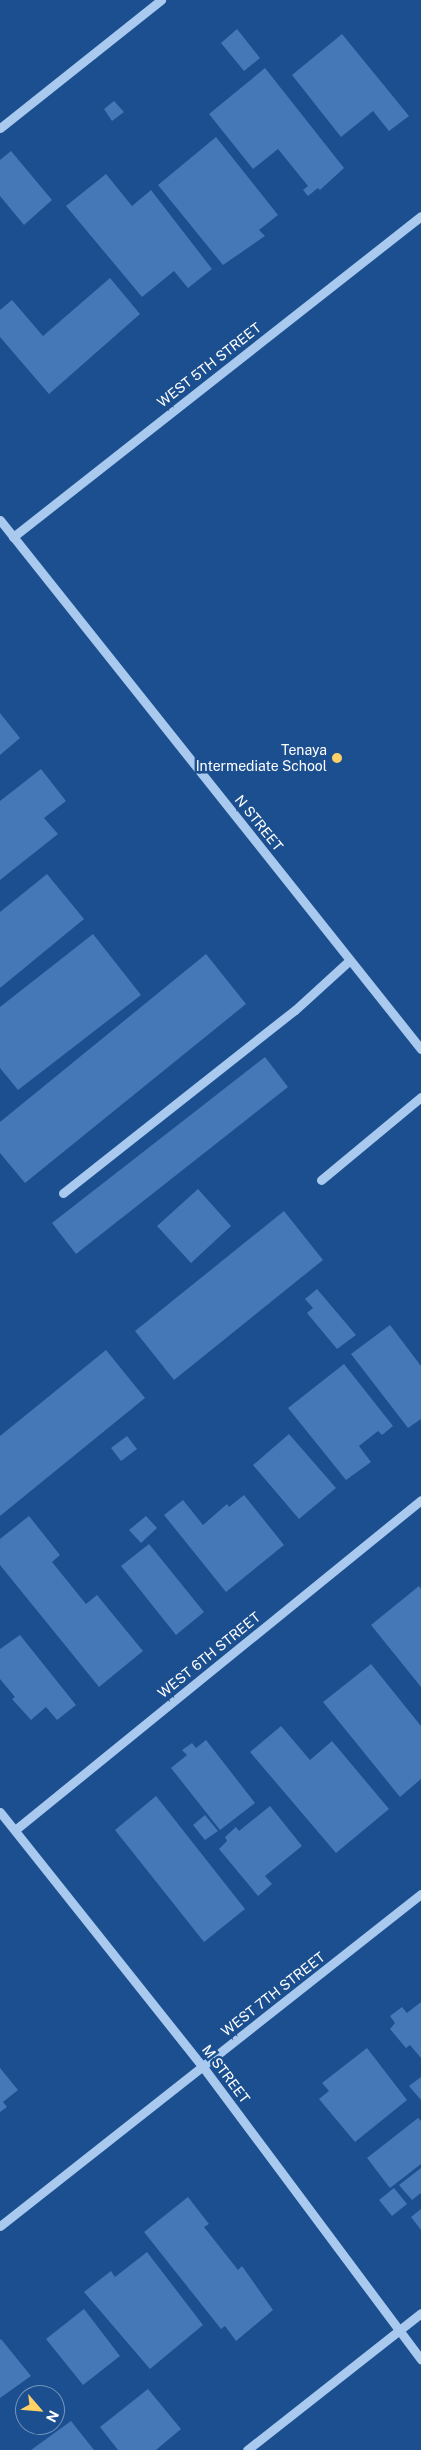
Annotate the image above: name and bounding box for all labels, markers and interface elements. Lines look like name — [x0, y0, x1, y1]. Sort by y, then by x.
street label: WEST 5TH STREET — [154, 319, 264, 411]
place label: Tenaya Intermediate School — [196, 742, 327, 774]
marker: Tenaya Intermediate School — [331, 752, 343, 764]
street label: N STREET — [231, 792, 287, 854]
street label: WEST 6TH STREET — [154, 1608, 264, 1702]
street label: WEST 7TH STREET — [218, 1948, 328, 2040]
street label: M STREET — [199, 2041, 253, 2107]
north arrow — [15, 2385, 65, 2435]
text: N — [43, 2408, 62, 2425]

